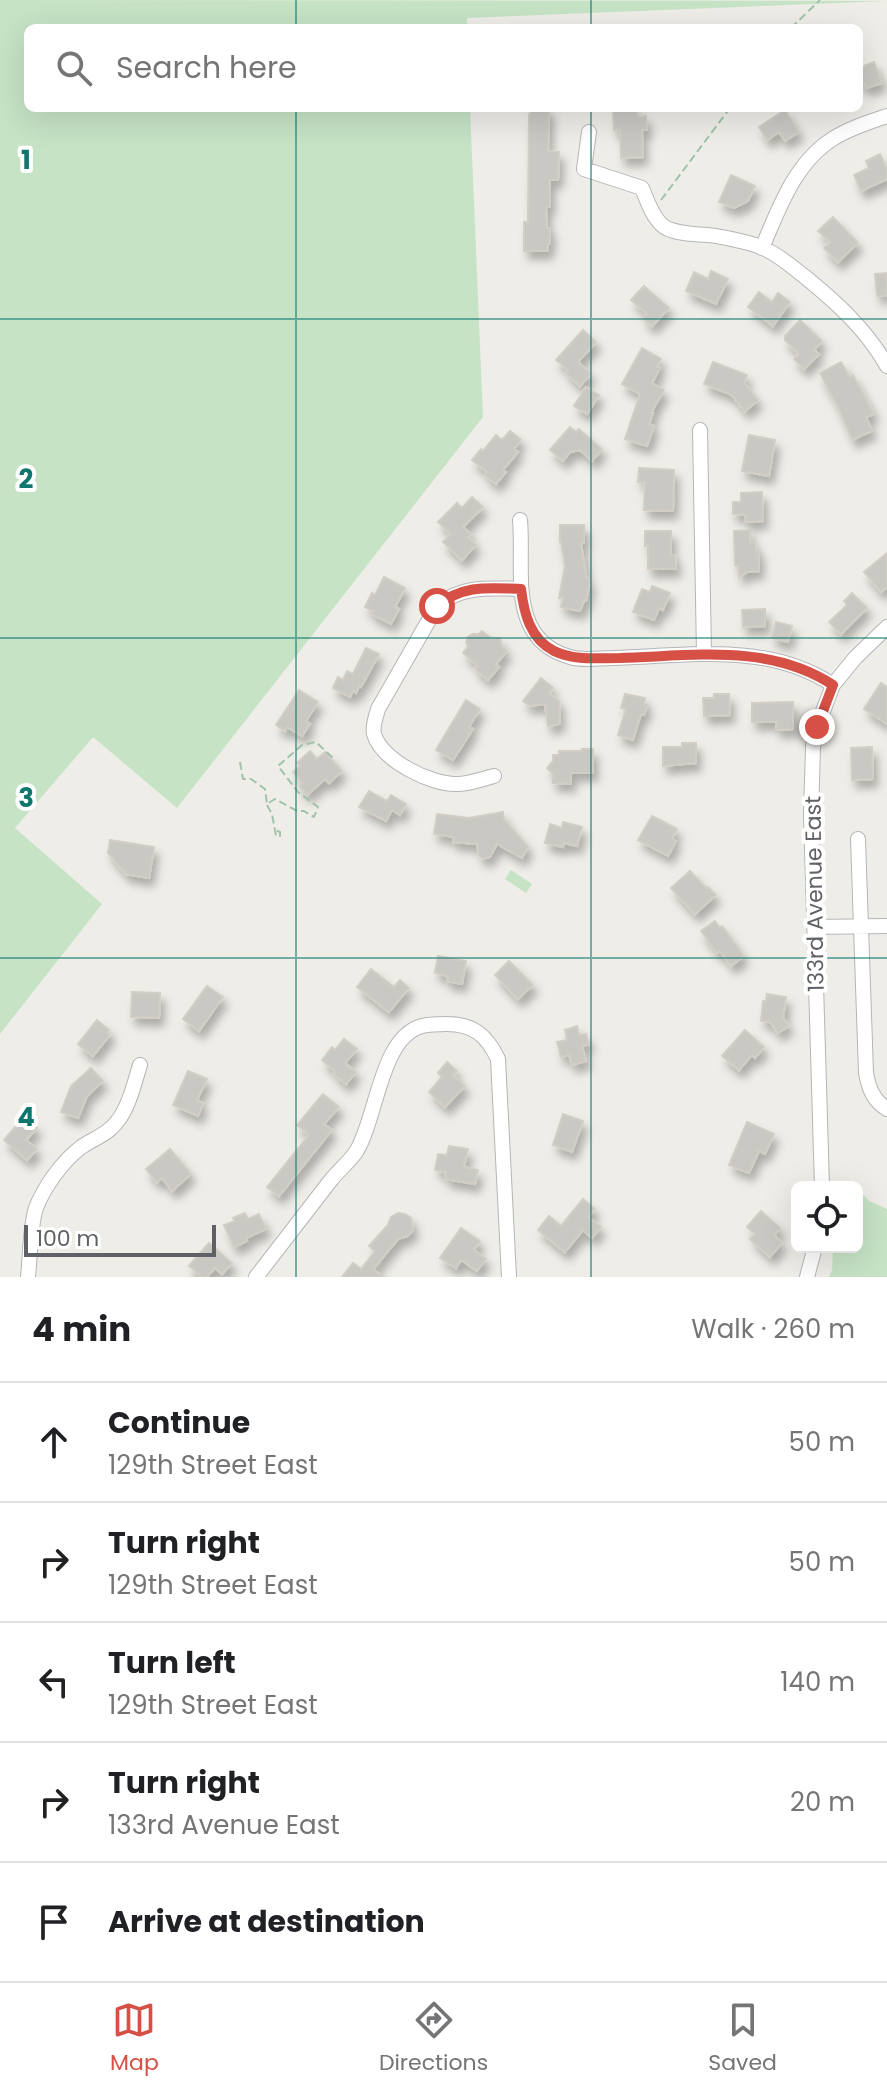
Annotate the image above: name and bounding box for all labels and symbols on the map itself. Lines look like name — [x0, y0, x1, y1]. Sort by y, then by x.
text: 1 — [21, 142, 31, 178]
text: 2 — [19, 461, 34, 497]
route start — [419, 588, 455, 624]
route end — [799, 709, 835, 745]
text: 3 — [18, 780, 34, 816]
street label: 133rd Avenue East — [797, 796, 832, 992]
text: 4 — [17, 1099, 35, 1135]
scale bar — [24, 1221, 216, 1257]

